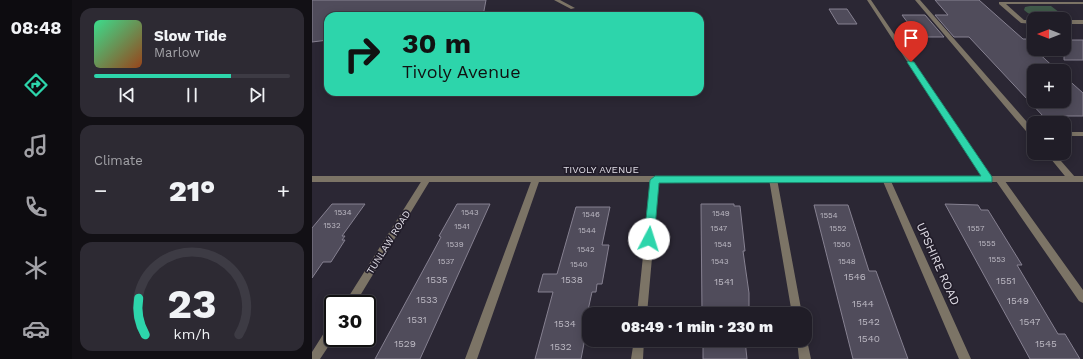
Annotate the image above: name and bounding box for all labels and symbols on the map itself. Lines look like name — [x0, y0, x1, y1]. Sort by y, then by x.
north arrow — [1027, 12, 1071, 56]
pin — [894, 21, 928, 62]
street label: TIVOLY AVENUE — [563, 164, 639, 175]
house number: 1534 — [334, 208, 352, 217]
street label: TUNLAW ROAD — [364, 208, 412, 276]
house number: 1543 — [461, 208, 479, 217]
house number: 1549 — [712, 209, 730, 218]
house number: 1546 — [582, 210, 600, 219]
house number: 1554 — [820, 211, 838, 220]
position arrow — [628, 218, 670, 260]
house number: 1532 — [323, 221, 341, 230]
street label: UPSHIRE ROAD — [914, 221, 962, 307]
house number: 1541 — [454, 222, 470, 231]
house number: 1547 — [711, 224, 728, 233]
house number: 1552 — [829, 224, 847, 233]
house number: 1557 — [968, 224, 985, 233]
house number: 1544 — [578, 226, 596, 235]
house number: 1555 — [978, 239, 996, 248]
house number: 1539 — [446, 240, 464, 249]
house number: 1545 — [714, 240, 732, 249]
house number: 1550 — [833, 240, 851, 249]
house number: 1542 — [577, 245, 595, 254]
house number: 1553 — [988, 255, 1006, 264]
house number: 1537 — [438, 257, 455, 266]
house number: 1543 — [711, 257, 729, 266]
house number: 1548 — [838, 257, 856, 266]
house number: 1540 — [570, 260, 588, 269]
house number: 1546 — [844, 271, 866, 282]
house number: 1535 — [426, 274, 448, 285]
house number: 1538 — [561, 274, 583, 285]
house number: 1551 — [996, 275, 1016, 286]
house number: 1541 — [714, 276, 734, 287]
house number: 1533 — [416, 294, 438, 305]
speed limit sign: 30 — [324, 295, 376, 347]
house number: 1549 — [1007, 295, 1029, 306]
house number: 1544 — [852, 298, 874, 309]
house number: 1531 — [407, 314, 427, 325]
house number: 1542 — [858, 316, 880, 327]
house number: 1547 — [1020, 316, 1041, 327]
house number: 1534 — [554, 318, 576, 329]
house number: 1540 — [858, 333, 880, 344]
house number: 1529 — [394, 338, 416, 349]
house number: 1545 — [1035, 338, 1057, 349]
house number: 1532 — [550, 341, 572, 352]

